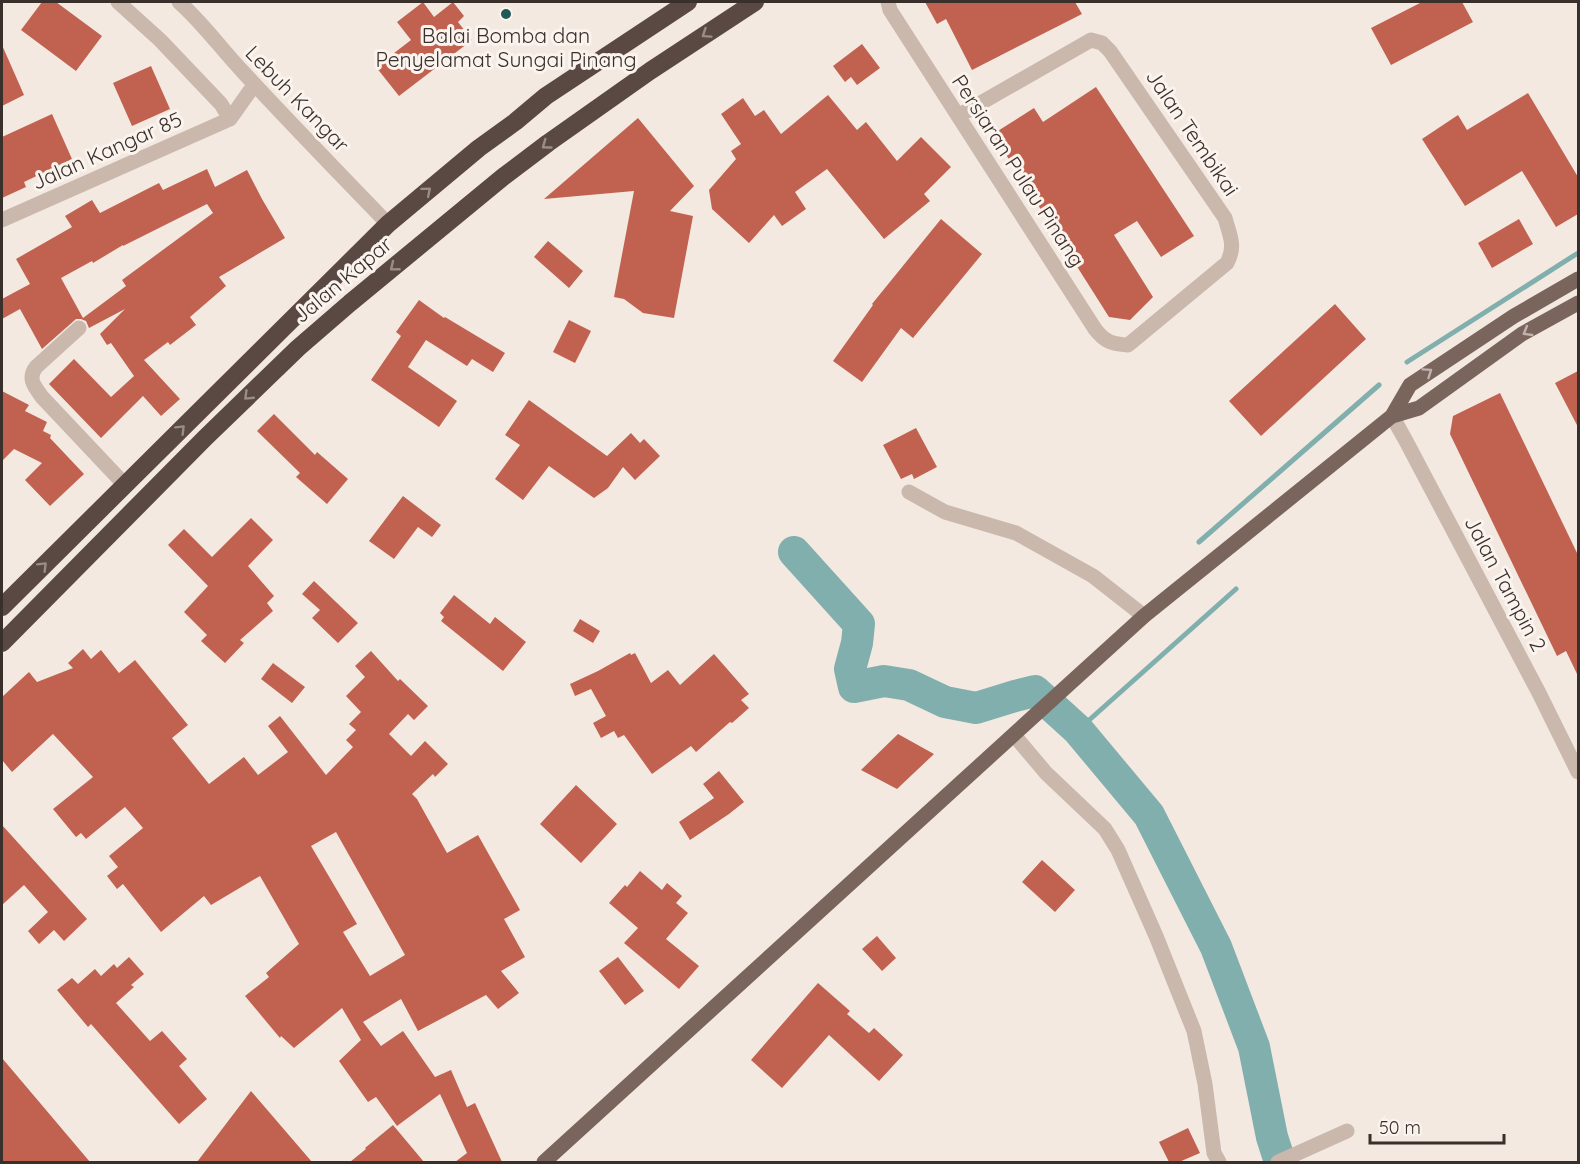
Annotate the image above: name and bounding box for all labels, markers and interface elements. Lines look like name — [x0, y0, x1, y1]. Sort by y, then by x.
marker: Balai Bomba dan Penyelamat Sungai Pinang — [499, 7, 513, 21]
place label: Balai Bomba dan Penyelamat Sungai Pinang — [375, 22, 637, 72]
one-way arrow — [702, 27, 713, 38]
street label: Lebuh Kangar — [240, 40, 355, 157]
street label: Jalan Tembikai — [1141, 64, 1245, 201]
street label: Persiaran Pulau Pinang — [947, 69, 1091, 272]
street label: Jalan Kangar 85 — [28, 105, 186, 195]
one-way arrow — [541, 138, 552, 149]
one-way arrow — [420, 187, 431, 198]
street label: Jalan Kapar — [288, 231, 397, 328]
one-way arrow — [389, 259, 400, 270]
one-way arrow — [1523, 324, 1533, 336]
one-way arrow — [1422, 369, 1433, 380]
one-way arrow — [244, 389, 255, 400]
one-way arrow — [174, 425, 185, 436]
street label: Jalan Tampin 2 — [1459, 511, 1552, 656]
one-way arrow — [36, 562, 47, 573]
scale bar — [1370, 1107, 1504, 1145]
text: 50 m — [1379, 1116, 1421, 1139]

